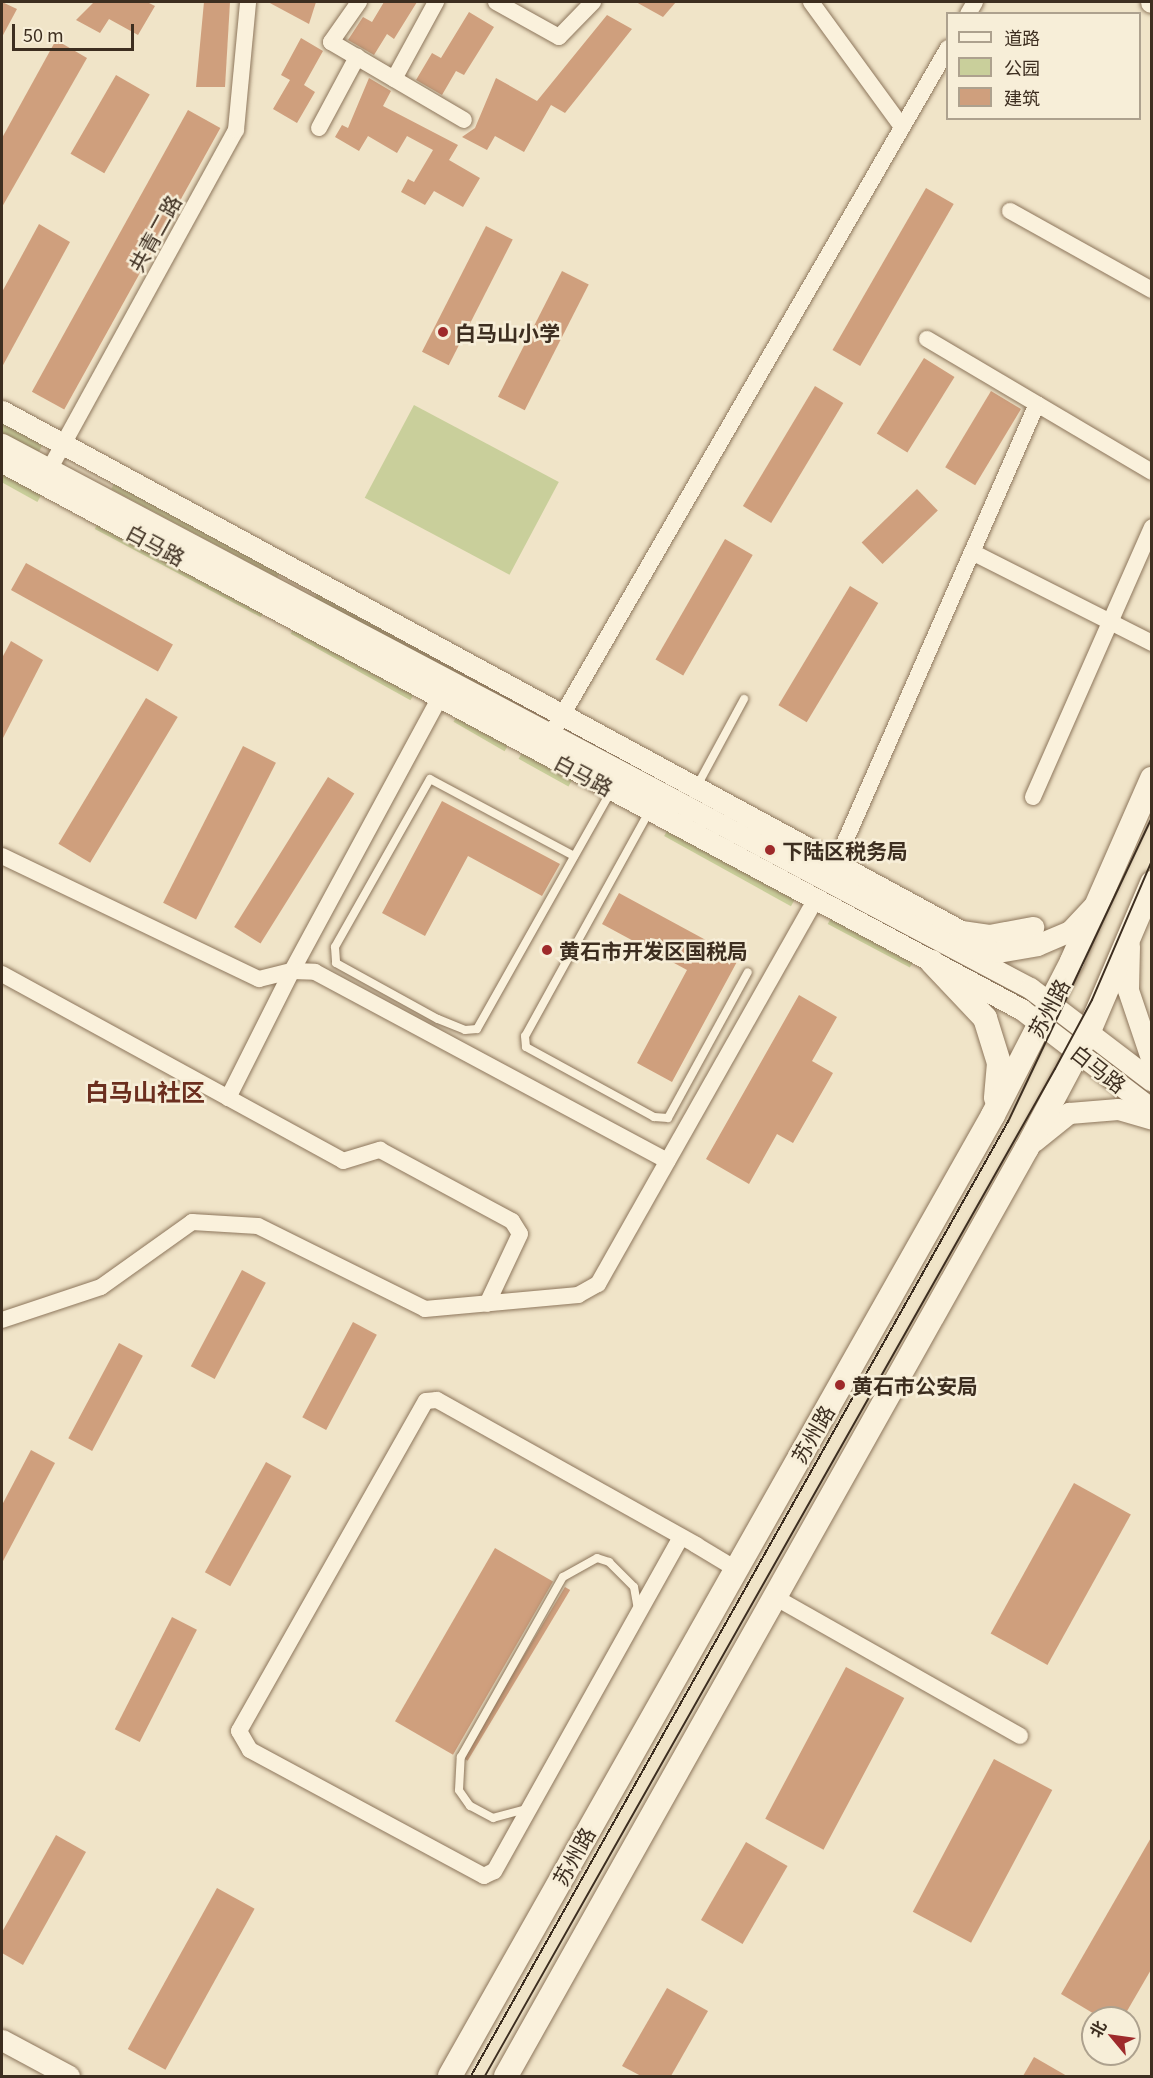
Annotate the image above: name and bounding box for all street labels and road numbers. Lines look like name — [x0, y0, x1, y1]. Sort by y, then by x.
street label: 共青二路 — [123, 190, 185, 276]
street label: 白马路 — [122, 518, 190, 570]
street label: 白马路 — [550, 748, 618, 800]
street label: 苏州路 — [1022, 974, 1074, 1042]
street label: 白马路 — [1066, 1039, 1132, 1097]
street label: 苏州路 — [785, 1400, 839, 1468]
street label: 苏州路 — [547, 1822, 599, 1890]

